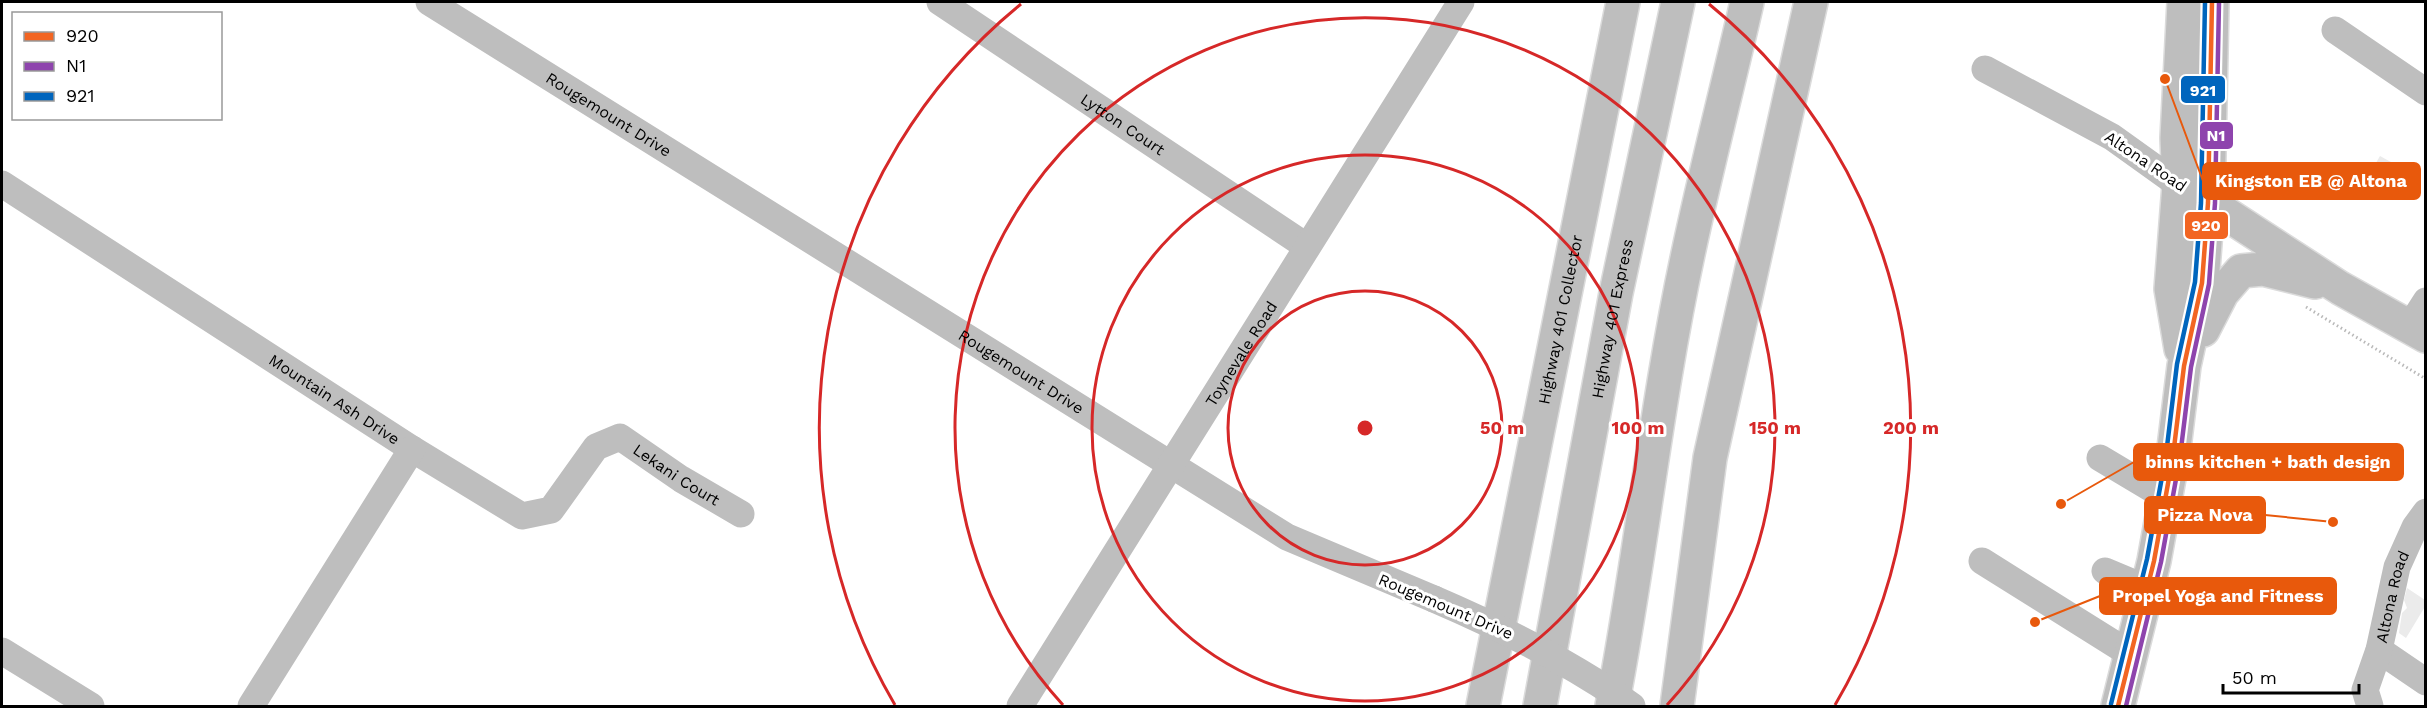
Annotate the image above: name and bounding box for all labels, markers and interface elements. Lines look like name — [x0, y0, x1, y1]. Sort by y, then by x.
legend — [12, 12, 222, 120]
text: 920 — [66, 25, 99, 46]
text: N1 — [66, 55, 86, 76]
street label: Rougemount Drive — [542, 68, 675, 161]
line badge: 921 — [2180, 75, 2226, 104]
text: 921 — [2190, 81, 2216, 100]
text: 921 — [66, 85, 95, 106]
street label: Lytton Court — [1077, 90, 1169, 159]
line badge: N1 — [2199, 121, 2234, 150]
text: N1 — [2207, 126, 2225, 145]
street label: Altona Road — [2101, 127, 2190, 196]
callout: Kingston EB @ Altona — [2203, 163, 2420, 199]
text: Kingston EB @ Altona — [2215, 170, 2407, 191]
line badge: 920 — [2184, 211, 2229, 240]
text: 920 — [2191, 216, 2221, 235]
street label: Highway 401 Collector — [1534, 233, 1587, 406]
street label: Highway 401 Express — [1588, 237, 1637, 400]
street label: Toynevale Road — [1201, 298, 1281, 410]
street label: Rougemount Drive — [955, 326, 1087, 418]
street label: Mountain Ash Drive — [265, 350, 403, 449]
text: 50 m — [1480, 417, 1524, 438]
text: 100 m — [1611, 417, 1665, 438]
text: 150 m — [1749, 417, 1801, 438]
text: 200 m — [1883, 417, 1939, 438]
centre of rings — [1355, 418, 1375, 438]
street label: Lekani Court — [629, 440, 723, 510]
callout: binns kitchen + bath design — [2134, 444, 2403, 480]
text: binns kitchen + bath design — [2145, 451, 2391, 472]
callout: Pizza Nova — [2145, 497, 2265, 533]
text: Pizza Nova — [2157, 504, 2253, 525]
street label: Altona Road — [2372, 548, 2413, 645]
street label: Rougemount Drive — [1376, 570, 1516, 643]
callout: Propel Yoga and Fitness — [2100, 578, 2336, 614]
text: Propel Yoga and Fitness — [2112, 585, 2324, 606]
scale bar — [2223, 657, 2360, 695]
text: 50 m — [2232, 667, 2277, 688]

